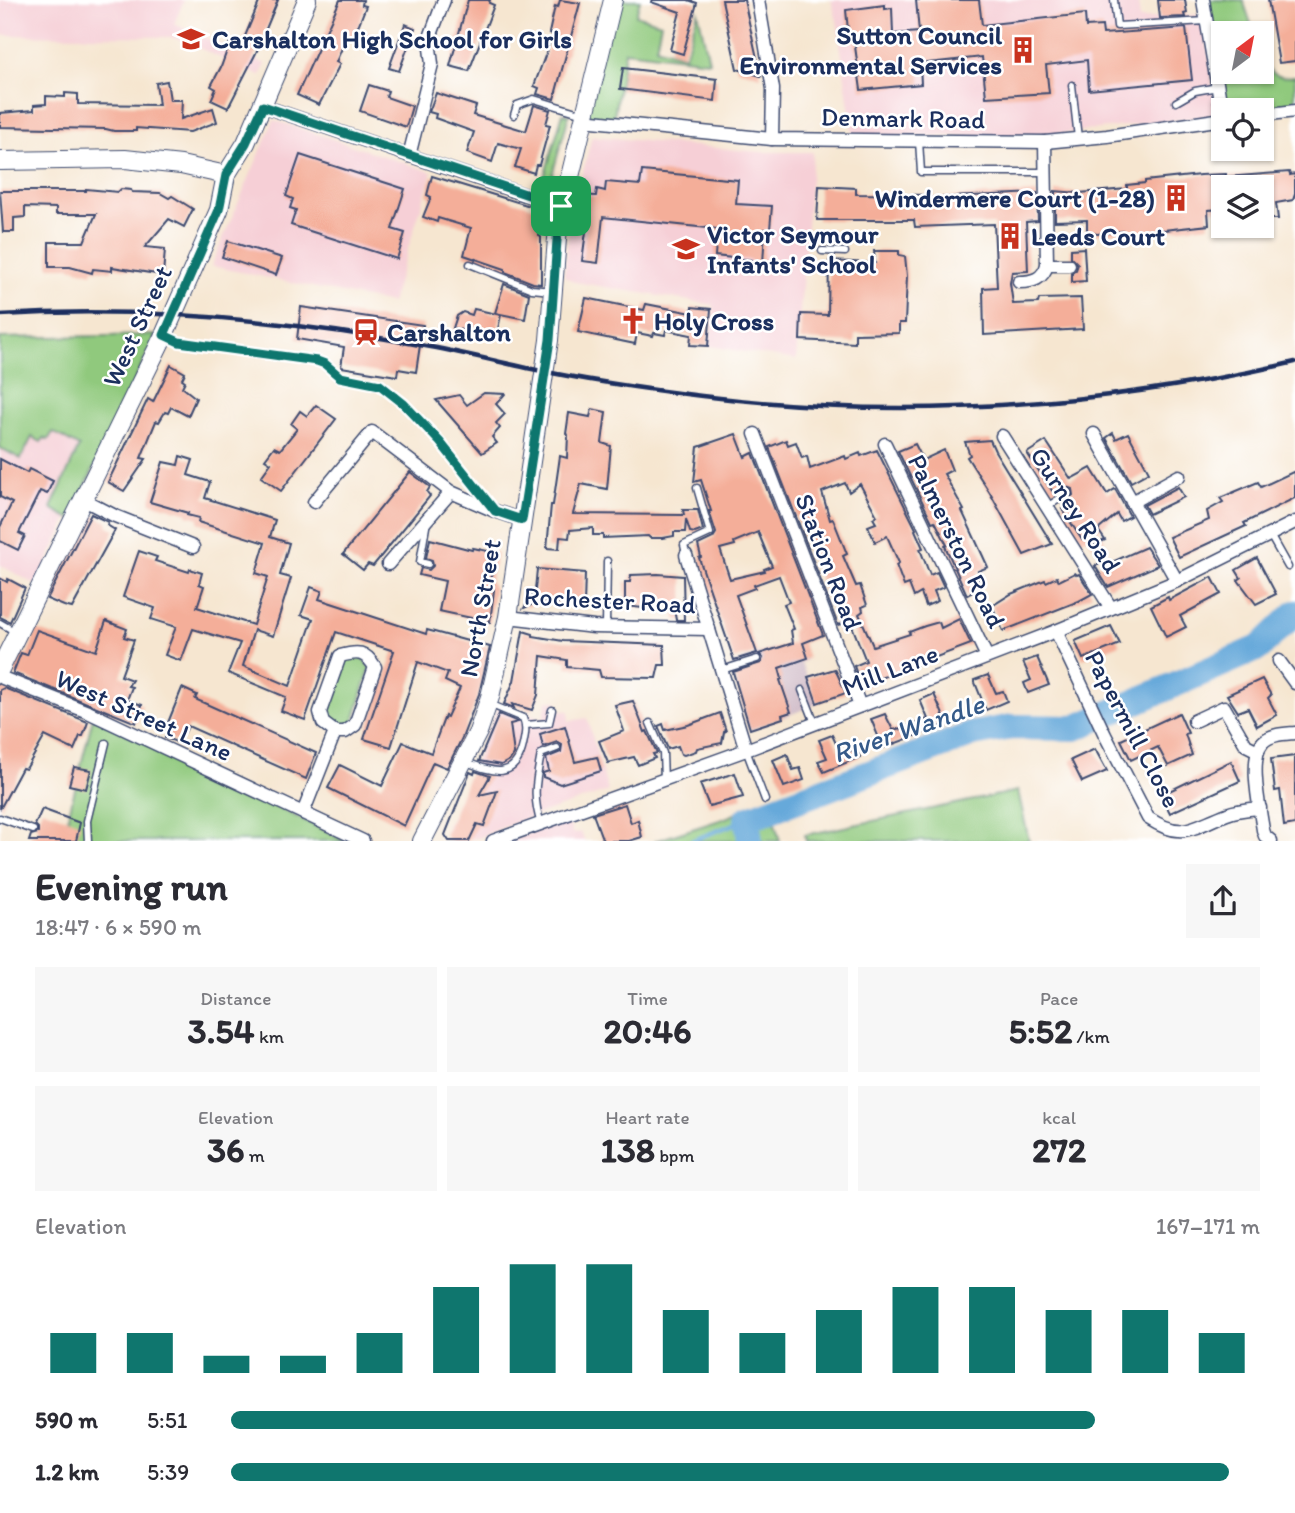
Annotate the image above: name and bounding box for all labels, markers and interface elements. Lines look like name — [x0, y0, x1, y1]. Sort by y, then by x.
place label: Sutton Council Environmental Services — [740, 19, 1003, 81]
north arrow — [1211, 21, 1274, 84]
map controls — [1211, 21, 1274, 238]
place label: Carshalton High School for Girls — [212, 23, 572, 55]
school or university icon: Carshalton High School for Girls — [176, 24, 206, 54]
building icon: Sutton Council Environmental Services — [1008, 35, 1038, 65]
button: locate — [1211, 98, 1274, 161]
street label: Denmark Road — [821, 101, 985, 135]
button: layers — [1211, 175, 1274, 238]
pin — [531, 176, 591, 236]
place label: Windermere Court (1-28) — [875, 182, 1155, 214]
building icon: Windermere Court (1-28) — [1161, 183, 1191, 213]
icon: arrive — [542, 187, 580, 225]
place label: Victor Seymour Infants' School — [707, 218, 879, 280]
place label: Leeds Court — [1031, 220, 1165, 252]
building icon: Leeds Court — [995, 221, 1025, 251]
school or university icon: Victor Seymour Infants' School — [671, 234, 701, 264]
street label: West Street — [95, 260, 179, 392]
place label: Holy Cross — [654, 305, 774, 337]
church icon: Holy Cross — [618, 306, 648, 336]
place label: Carshalton — [387, 316, 511, 348]
station icon: Carshalton — [351, 317, 381, 347]
street label: Gurney Road — [1023, 441, 1129, 580]
street label: Palmerston Road — [901, 449, 1013, 634]
street label: Station Road — [788, 489, 870, 636]
street label: North Street — [452, 536, 508, 679]
street label: Rochester Road — [523, 580, 697, 620]
street label: Mill Lane — [837, 637, 943, 703]
street label: Papermill Close — [1078, 645, 1188, 813]
street label: West Street Lane — [51, 662, 237, 768]
water label: River Wandle — [828, 686, 990, 770]
text: Evening run — [35, 864, 228, 910]
button: share — [1186, 864, 1260, 938]
text: 18:47 · 6 × 590 m — [35, 913, 202, 941]
text: Distance — [200, 987, 271, 1010]
text: Time — [627, 987, 668, 1010]
text: Pace — [1040, 987, 1078, 1010]
text: 3.54 — [188, 1010, 255, 1052]
text: 20:46 — [603, 1010, 692, 1052]
text: 5:52 — [1009, 1010, 1072, 1052]
text: km — [255, 1025, 284, 1048]
text: /km — [1072, 1025, 1110, 1048]
text: Elevation — [198, 1106, 274, 1129]
text: Heart rate — [605, 1106, 690, 1129]
text: kcal — [1042, 1106, 1076, 1129]
text: 36 — [207, 1129, 244, 1171]
text: 138 — [600, 1129, 655, 1171]
text: 272 — [1032, 1129, 1086, 1171]
text: m — [244, 1144, 265, 1167]
text: bpm — [655, 1144, 695, 1167]
text: Elevation — [35, 1212, 126, 1240]
text: 167–171 m — [1156, 1212, 1260, 1240]
text: 590 m — [35, 1406, 98, 1434]
text: 5:51 — [147, 1406, 187, 1434]
text: 1.2 km — [35, 1458, 99, 1486]
text: 5:39 — [147, 1458, 189, 1486]

